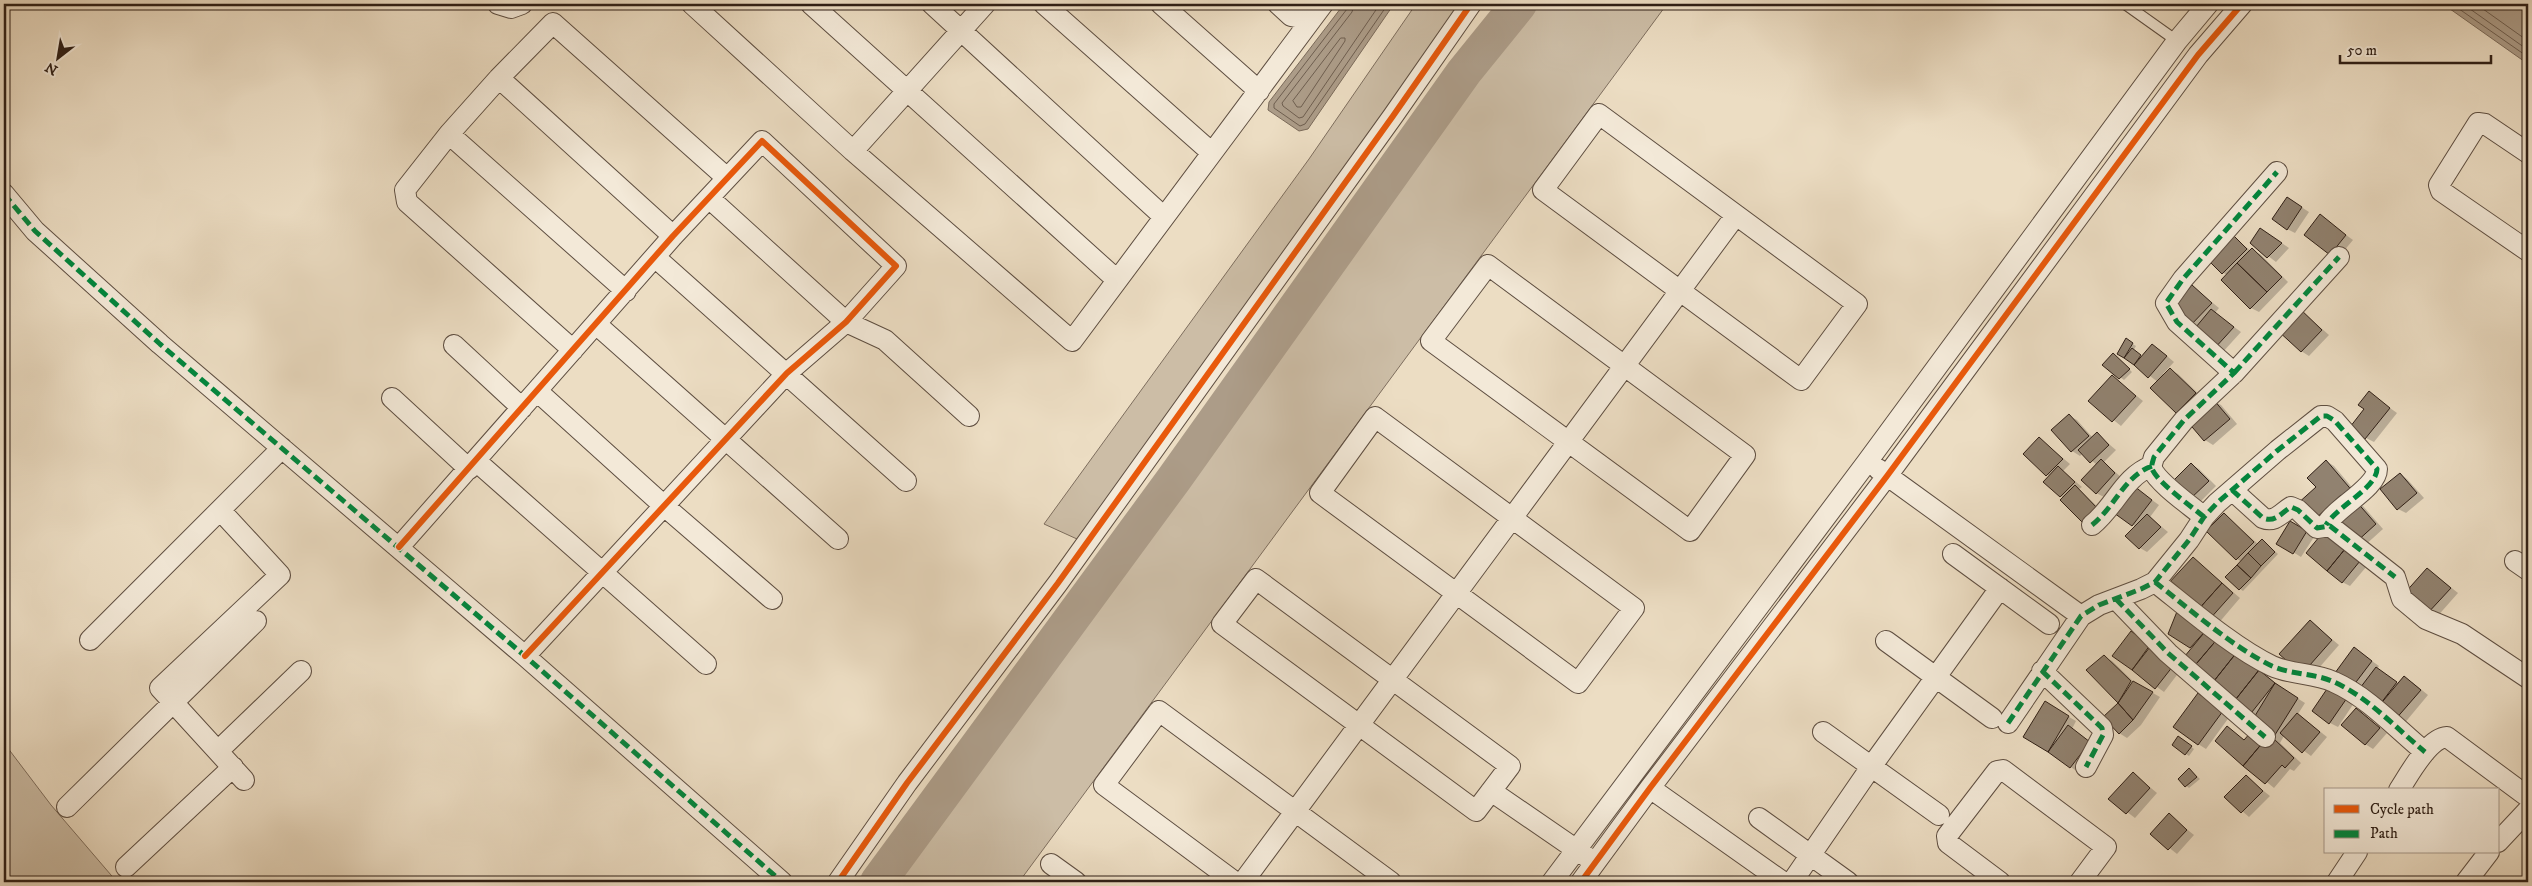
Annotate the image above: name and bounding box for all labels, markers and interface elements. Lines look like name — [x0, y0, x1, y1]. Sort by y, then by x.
north arrow — [32, 32, 82, 82]
scale bar — [2340, 32, 2491, 64]
text: 50 m — [2347, 41, 2377, 60]
text: N — [42, 57, 61, 79]
legend — [2324, 788, 2500, 854]
text: Cycle path — [2370, 800, 2434, 819]
text: Path — [2370, 824, 2398, 843]

